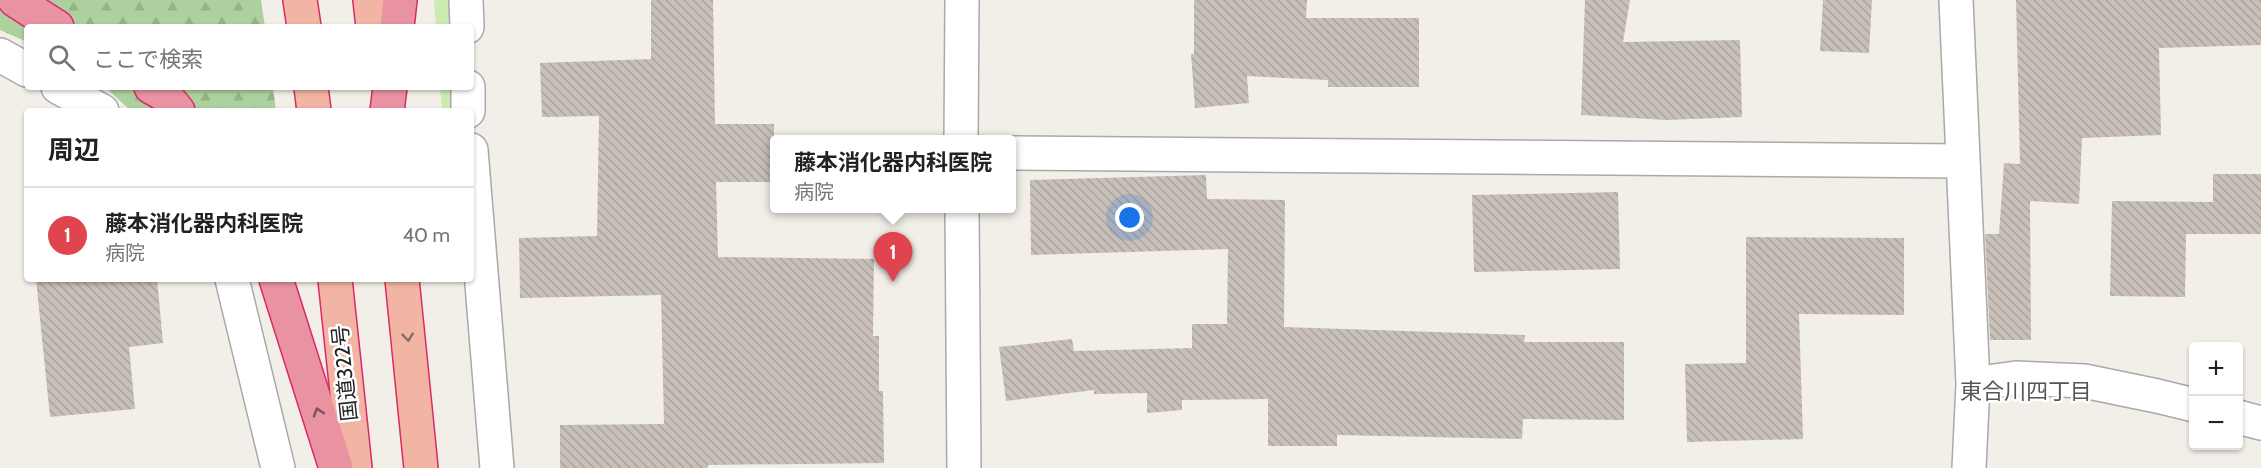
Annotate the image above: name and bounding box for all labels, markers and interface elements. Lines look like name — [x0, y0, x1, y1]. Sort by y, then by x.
search box — [24, 24, 474, 90]
icon: search — [45, 41, 78, 74]
text: ここで検索 — [93, 46, 203, 73]
text: 周辺 — [48, 134, 100, 166]
popup — [770, 135, 1016, 213]
text: 藤本消化器内科医院 — [794, 149, 992, 176]
text: 病院 — [794, 180, 834, 204]
your location — [1115, 203, 1144, 232]
text: 藤本消化器内科医院 — [105, 210, 303, 237]
text: 1 — [64, 223, 71, 247]
text: 40 m — [402, 223, 450, 247]
pin: 1 — [874, 232, 912, 282]
text: 病院 — [105, 241, 145, 265]
street label: 国道322号 — [327, 324, 362, 422]
one-way arrow — [401, 333, 414, 342]
map controls — [2189, 342, 2243, 450]
button: + — [2189, 342, 2243, 396]
district label: 東合川四丁目 — [1960, 378, 2092, 405]
button: − — [2189, 396, 2243, 450]
one-way arrow — [313, 407, 325, 418]

